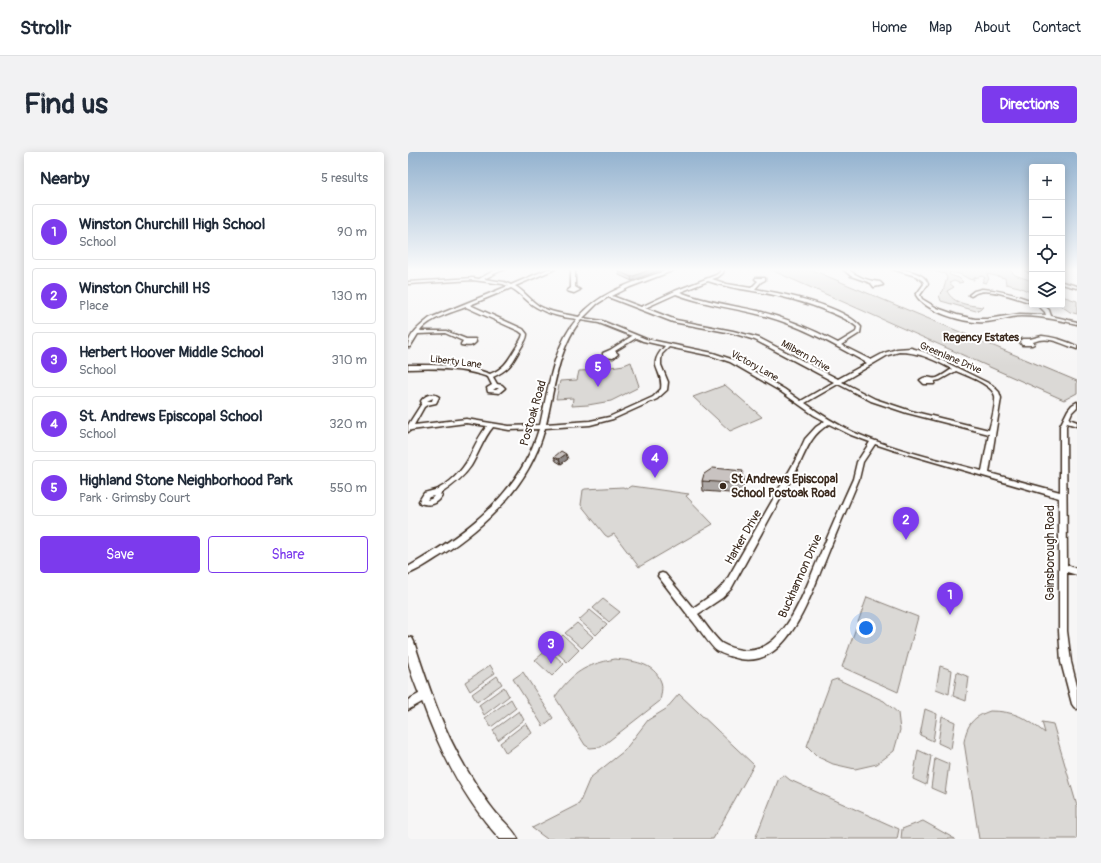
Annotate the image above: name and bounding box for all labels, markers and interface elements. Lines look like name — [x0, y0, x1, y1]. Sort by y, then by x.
text: Strollr — [20, 16, 71, 40]
text: Home — [872, 19, 907, 36]
text: Map — [929, 19, 952, 36]
text: About — [974, 19, 1010, 36]
text: Contact — [1032, 19, 1081, 36]
button: Directions — [982, 86, 1077, 123]
text: Find us — [24, 87, 108, 122]
map controls — [1029, 164, 1065, 308]
button: + — [1029, 164, 1065, 200]
text: Nearby — [40, 168, 89, 189]
text: 5 results — [321, 170, 368, 186]
button: − — [1029, 200, 1065, 236]
text: Winston Churchill High School — [79, 215, 265, 234]
text: 1 — [51, 224, 57, 240]
text: 90 m — [337, 224, 367, 240]
text: School — [79, 234, 116, 250]
button: locate — [1029, 236, 1065, 272]
button: layers — [1029, 272, 1065, 308]
text: Winston Churchill HS — [79, 279, 210, 298]
text: 2 — [50, 288, 58, 304]
text: 130 m — [331, 288, 367, 304]
text: Place — [79, 298, 108, 314]
district label: Regency Estates — [943, 331, 1019, 344]
street label: Milbern Drive — [779, 338, 832, 374]
street label: Greenlane Drive — [918, 339, 983, 376]
text: Herbert Hoover Middle School — [79, 343, 264, 362]
street label: Victory Lane — [728, 348, 781, 384]
text: 3 — [50, 352, 58, 368]
text: 310 m — [331, 352, 367, 368]
street label: Liberty Lane — [429, 353, 482, 371]
pin: 5 — [585, 354, 611, 387]
text: School — [79, 362, 116, 378]
street label: Postoak Road — [517, 378, 550, 448]
text: St. Andrews Episcopal School — [79, 407, 262, 426]
text: 4 — [50, 416, 58, 432]
text: 320 m — [329, 416, 367, 432]
text: School — [79, 426, 116, 442]
pin: 4 — [642, 445, 668, 478]
text: Highland Stone Neighborhood Park — [79, 471, 293, 490]
place label: St Andrews Episcopal School Postoak Road — [731, 472, 838, 501]
text: 5 — [50, 480, 58, 496]
text: 550 m — [330, 480, 367, 496]
marker: St Andrews Episcopal School Postoak Road — [718, 481, 728, 491]
text: Park · Grimsby Court — [79, 490, 190, 506]
street label: Gainsborough Road — [1043, 505, 1058, 601]
street label: Harker Drive — [722, 507, 765, 567]
pin: 2 — [893, 507, 919, 540]
street label: Buckhannon Drive — [775, 532, 826, 620]
button: Save — [40, 536, 200, 573]
button: Share — [208, 536, 368, 573]
pin: 1 — [937, 582, 963, 615]
your location — [856, 618, 876, 638]
pin: 3 — [538, 631, 564, 664]

